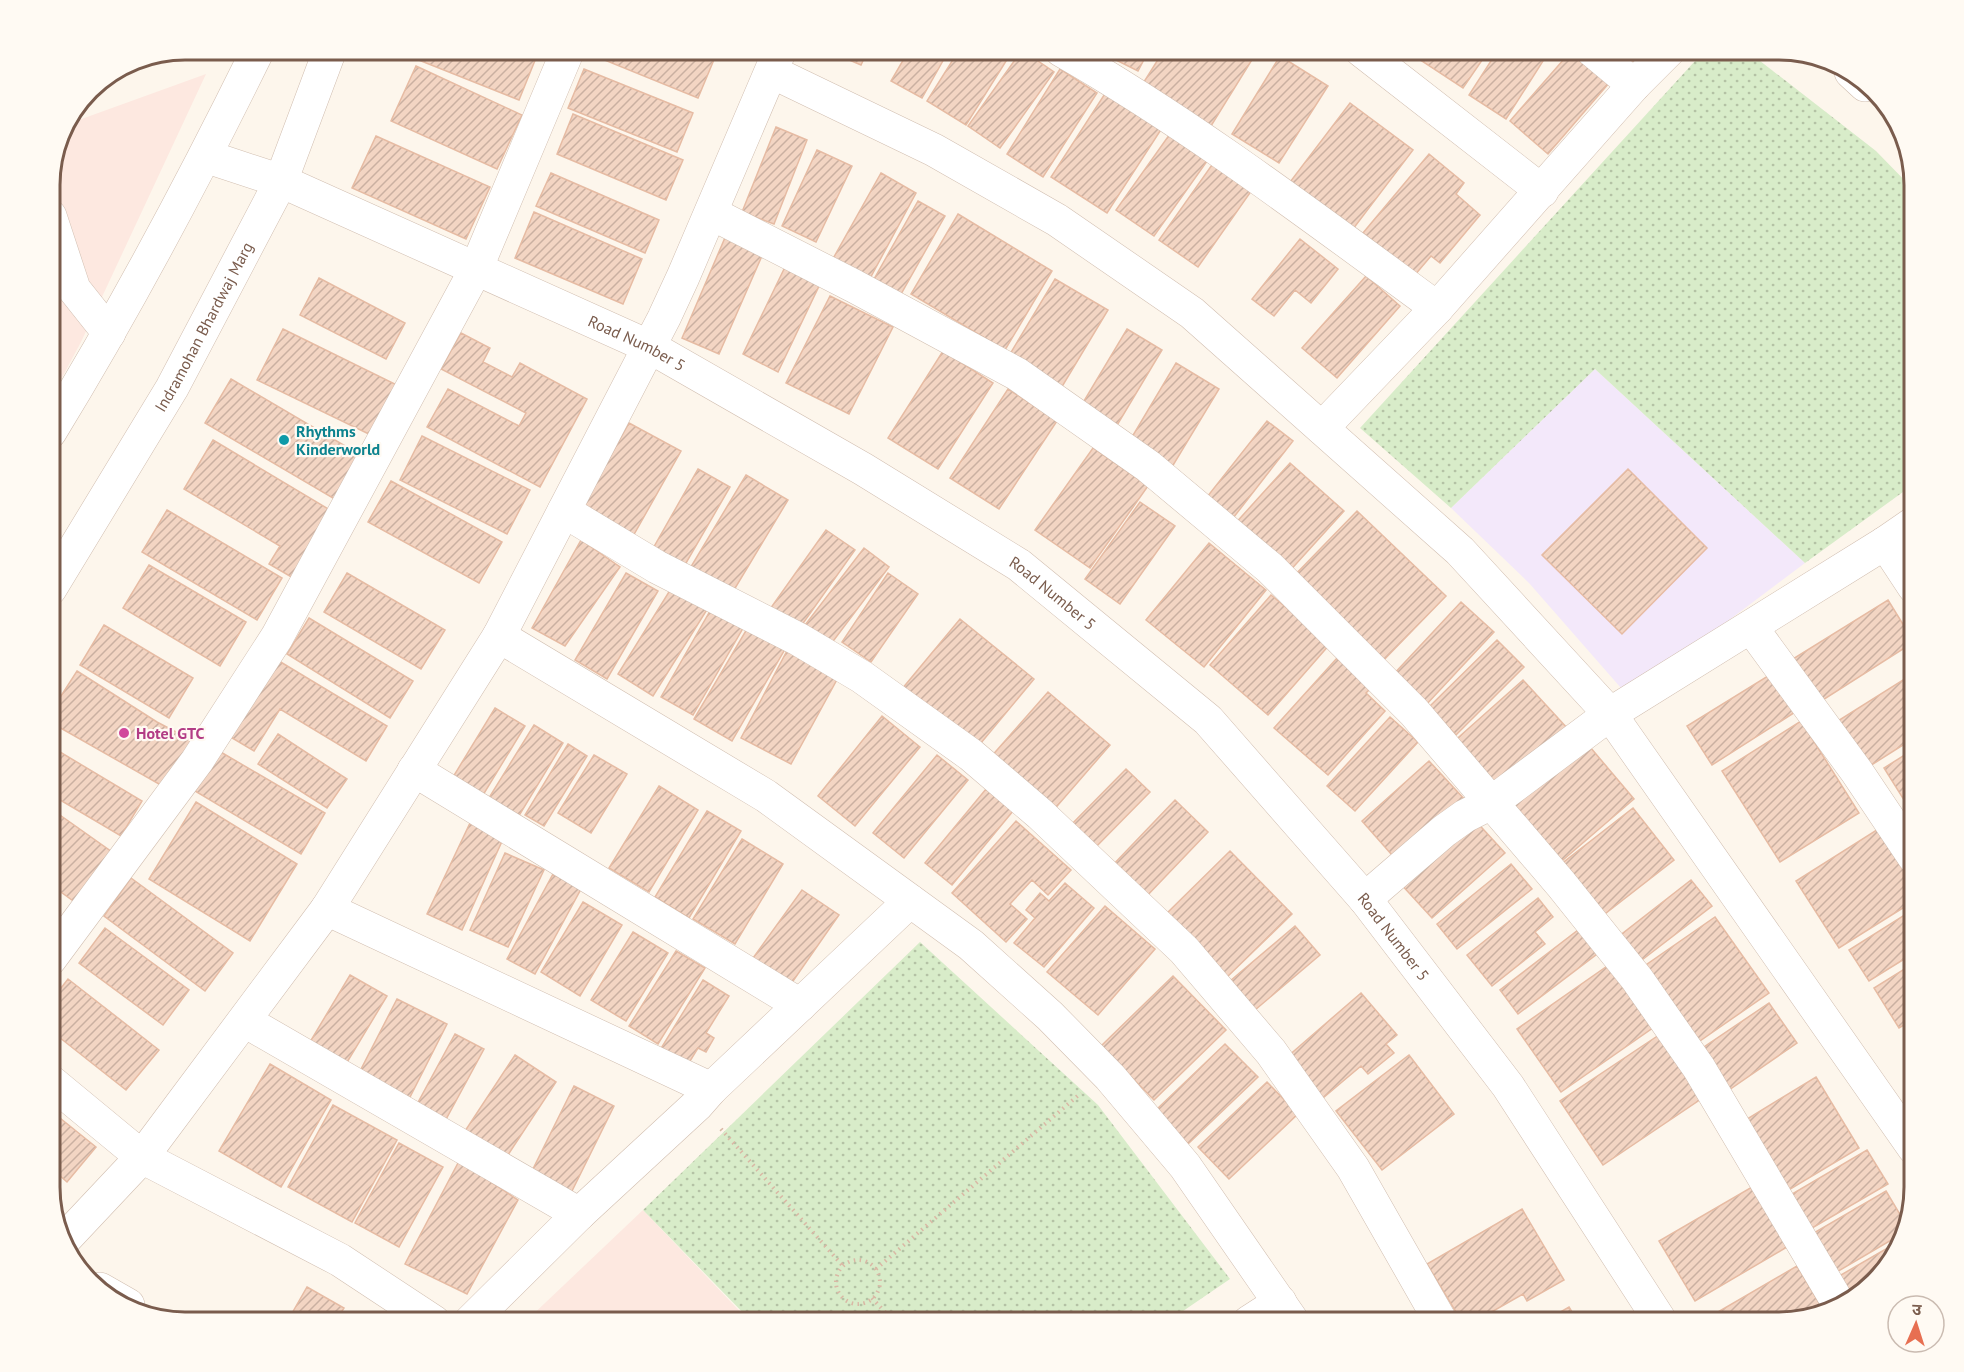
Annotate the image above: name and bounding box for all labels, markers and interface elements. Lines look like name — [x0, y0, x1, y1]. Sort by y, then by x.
street label: Indramohan Bhardwaj Marg — [150, 238, 257, 415]
street label: Road Number 5 — [585, 311, 689, 375]
place label: Rhythms Kinderworld — [296, 421, 380, 459]
marker: Rhythms Kinderworld — [277, 433, 291, 447]
street label: Road Number 5 — [1006, 552, 1100, 634]
place label: Hotel GTC — [136, 723, 204, 743]
marker: Hotel GTC — [117, 726, 131, 740]
street label: Road Number 5 — [1354, 888, 1434, 985]
north arrow — [1886, 1294, 1946, 1354]
text: उ — [1912, 1299, 1923, 1319]

